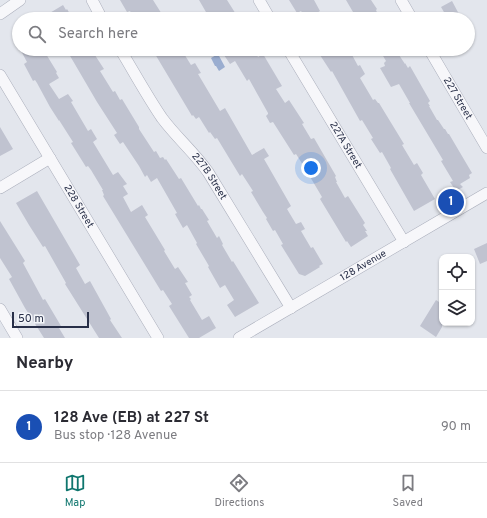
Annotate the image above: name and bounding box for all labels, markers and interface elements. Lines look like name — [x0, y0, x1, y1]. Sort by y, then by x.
search box — [12, 12, 475, 56]
icon: search — [26, 23, 48, 45]
text: Search here — [58, 25, 138, 44]
street label: 227 Street — [440, 75, 475, 122]
street label: 227A Street — [327, 119, 365, 171]
street label: 227B Street — [189, 150, 230, 202]
your location — [301, 158, 321, 178]
street label: 228 Street — [61, 182, 97, 230]
pin: 1 — [438, 187, 464, 217]
street label: 128 Avenue — [338, 247, 389, 284]
map controls — [439, 254, 475, 326]
button: locate — [439, 254, 475, 290]
button: layers — [439, 290, 475, 326]
scale bar — [12, 310, 89, 329]
text: 50 m — [18, 312, 44, 326]
text: Nearby — [16, 353, 73, 375]
text: 128 Ave (EB) at 227 St — [54, 409, 209, 428]
text: 1 — [26, 419, 32, 435]
text: 90 m — [441, 419, 471, 435]
text: Bus stop · 128 Avenue — [54, 428, 177, 444]
tab: Map — [64, 472, 86, 510]
tab: Directions — [214, 472, 264, 510]
tab: Saved — [393, 472, 423, 510]

